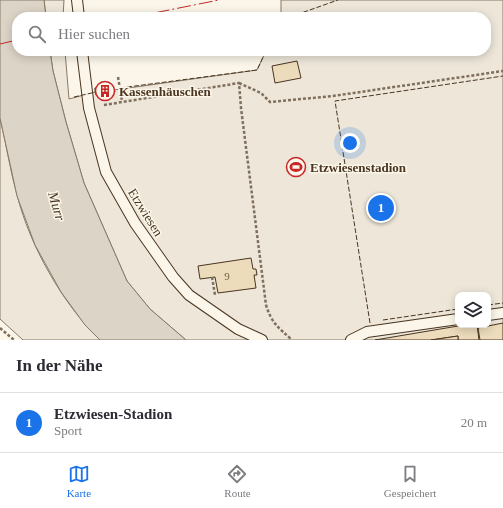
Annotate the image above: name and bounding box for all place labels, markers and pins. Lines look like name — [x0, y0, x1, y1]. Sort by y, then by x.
building icon: Kassenhäuschen — [94, 80, 116, 102]
place label: Kassenhäuschen — [119, 84, 212, 99]
sports icon: Etzwiesenstadion — [285, 156, 307, 178]
place label: Etzwiesenstadion — [310, 160, 407, 175]
pin: 1 — [368, 193, 394, 223]

